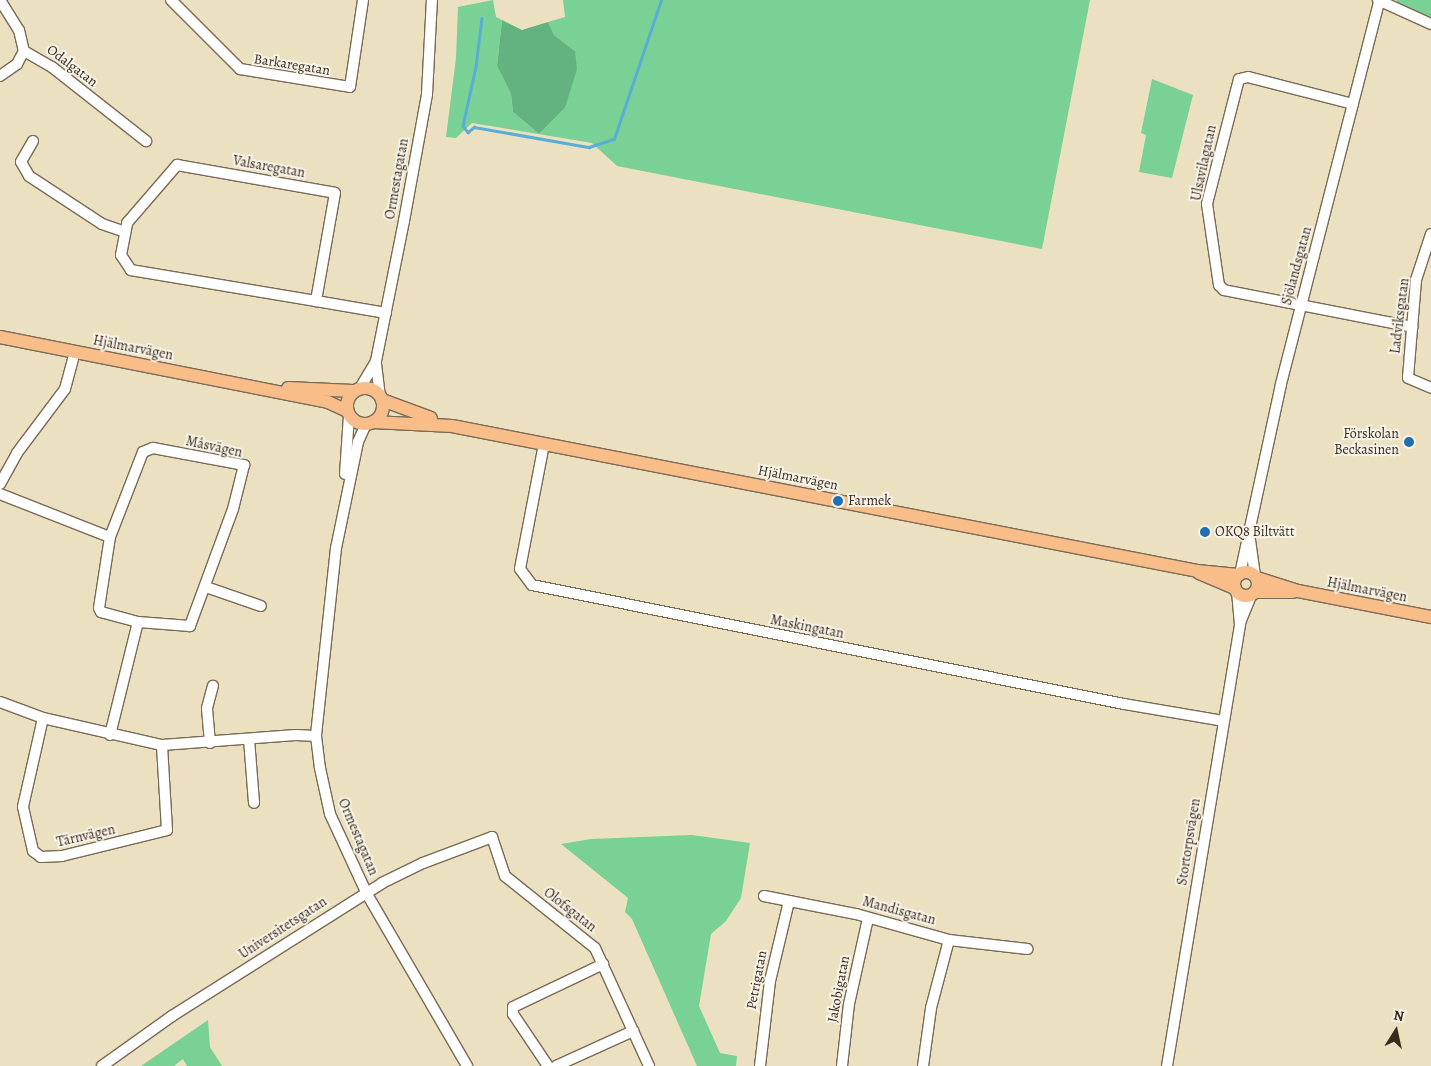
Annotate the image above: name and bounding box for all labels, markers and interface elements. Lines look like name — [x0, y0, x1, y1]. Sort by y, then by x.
street label: Odalgatan — [43, 41, 101, 91]
street label: Barkaregatan — [253, 51, 331, 79]
street label: Ulsavilagatan — [1188, 124, 1220, 202]
street label: Ormestagatan — [382, 137, 412, 221]
street label: Valsaregatan — [232, 152, 306, 182]
street label: Sjölandsgatan — [1278, 225, 1316, 307]
street label: Ladviksgatan — [1387, 277, 1413, 355]
street label: Hjälmarvägen — [92, 332, 174, 364]
place label: Förskolan Beckasinen — [1334, 426, 1399, 458]
street label: Måsvägen — [184, 433, 244, 461]
marker: Förskolan Beckasinen — [1403, 436, 1415, 448]
street label: Hjälmarvägen — [757, 462, 839, 494]
place label: Farmek — [848, 493, 891, 509]
marker: Farmek — [832, 495, 844, 507]
place label: OKQ8 Biltvätt — [1215, 524, 1295, 540]
marker: OKQ8 Biltvätt — [1199, 526, 1211, 538]
street label: Hjälmarvägen — [1326, 574, 1408, 606]
street label: Maskingatan — [769, 612, 845, 642]
street label: Ormestagatan — [334, 796, 382, 878]
street label: Stortorpsvägen — [1174, 797, 1204, 887]
street label: Tärnvägen — [55, 821, 117, 851]
street label: Olofsgatan — [540, 884, 600, 936]
street label: Universitetsgatan — [236, 893, 330, 963]
street label: Mandisgatan — [861, 893, 937, 929]
street label: Petrigatan — [743, 949, 771, 1011]
street label: Jakobigatan — [824, 954, 854, 1024]
text: N — [1392, 1005, 1405, 1026]
north arrow — [1371, 1006, 1421, 1056]

